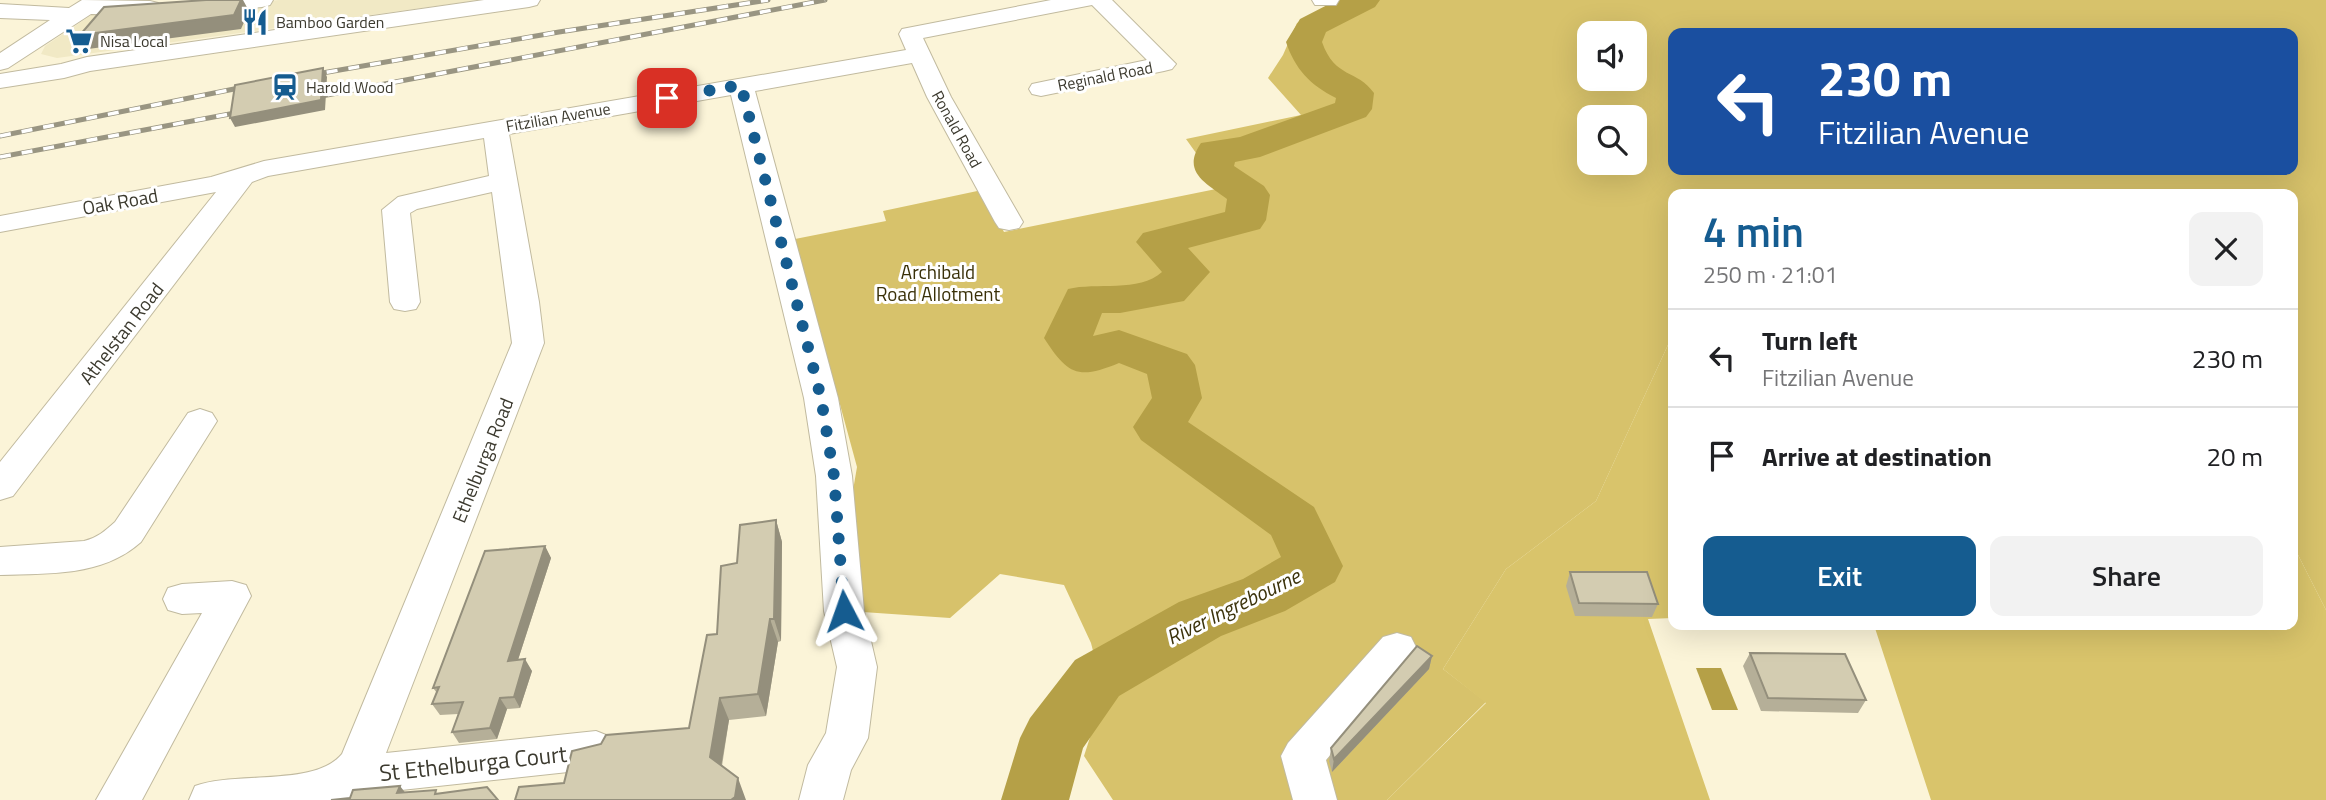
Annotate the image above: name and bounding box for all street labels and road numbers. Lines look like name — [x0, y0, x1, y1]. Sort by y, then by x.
street label: Reginald Road — [1055, 55, 1155, 97]
street label: Ronald Road — [926, 86, 988, 172]
street label: Fitzilian Avenue — [504, 96, 612, 138]
street label: Oak Road — [80, 180, 160, 222]
street label: Athelstan Road — [72, 276, 170, 390]
street label: Ethelburga Road — [444, 393, 520, 527]
street label: St Ethelburga Court — [377, 736, 569, 790]

